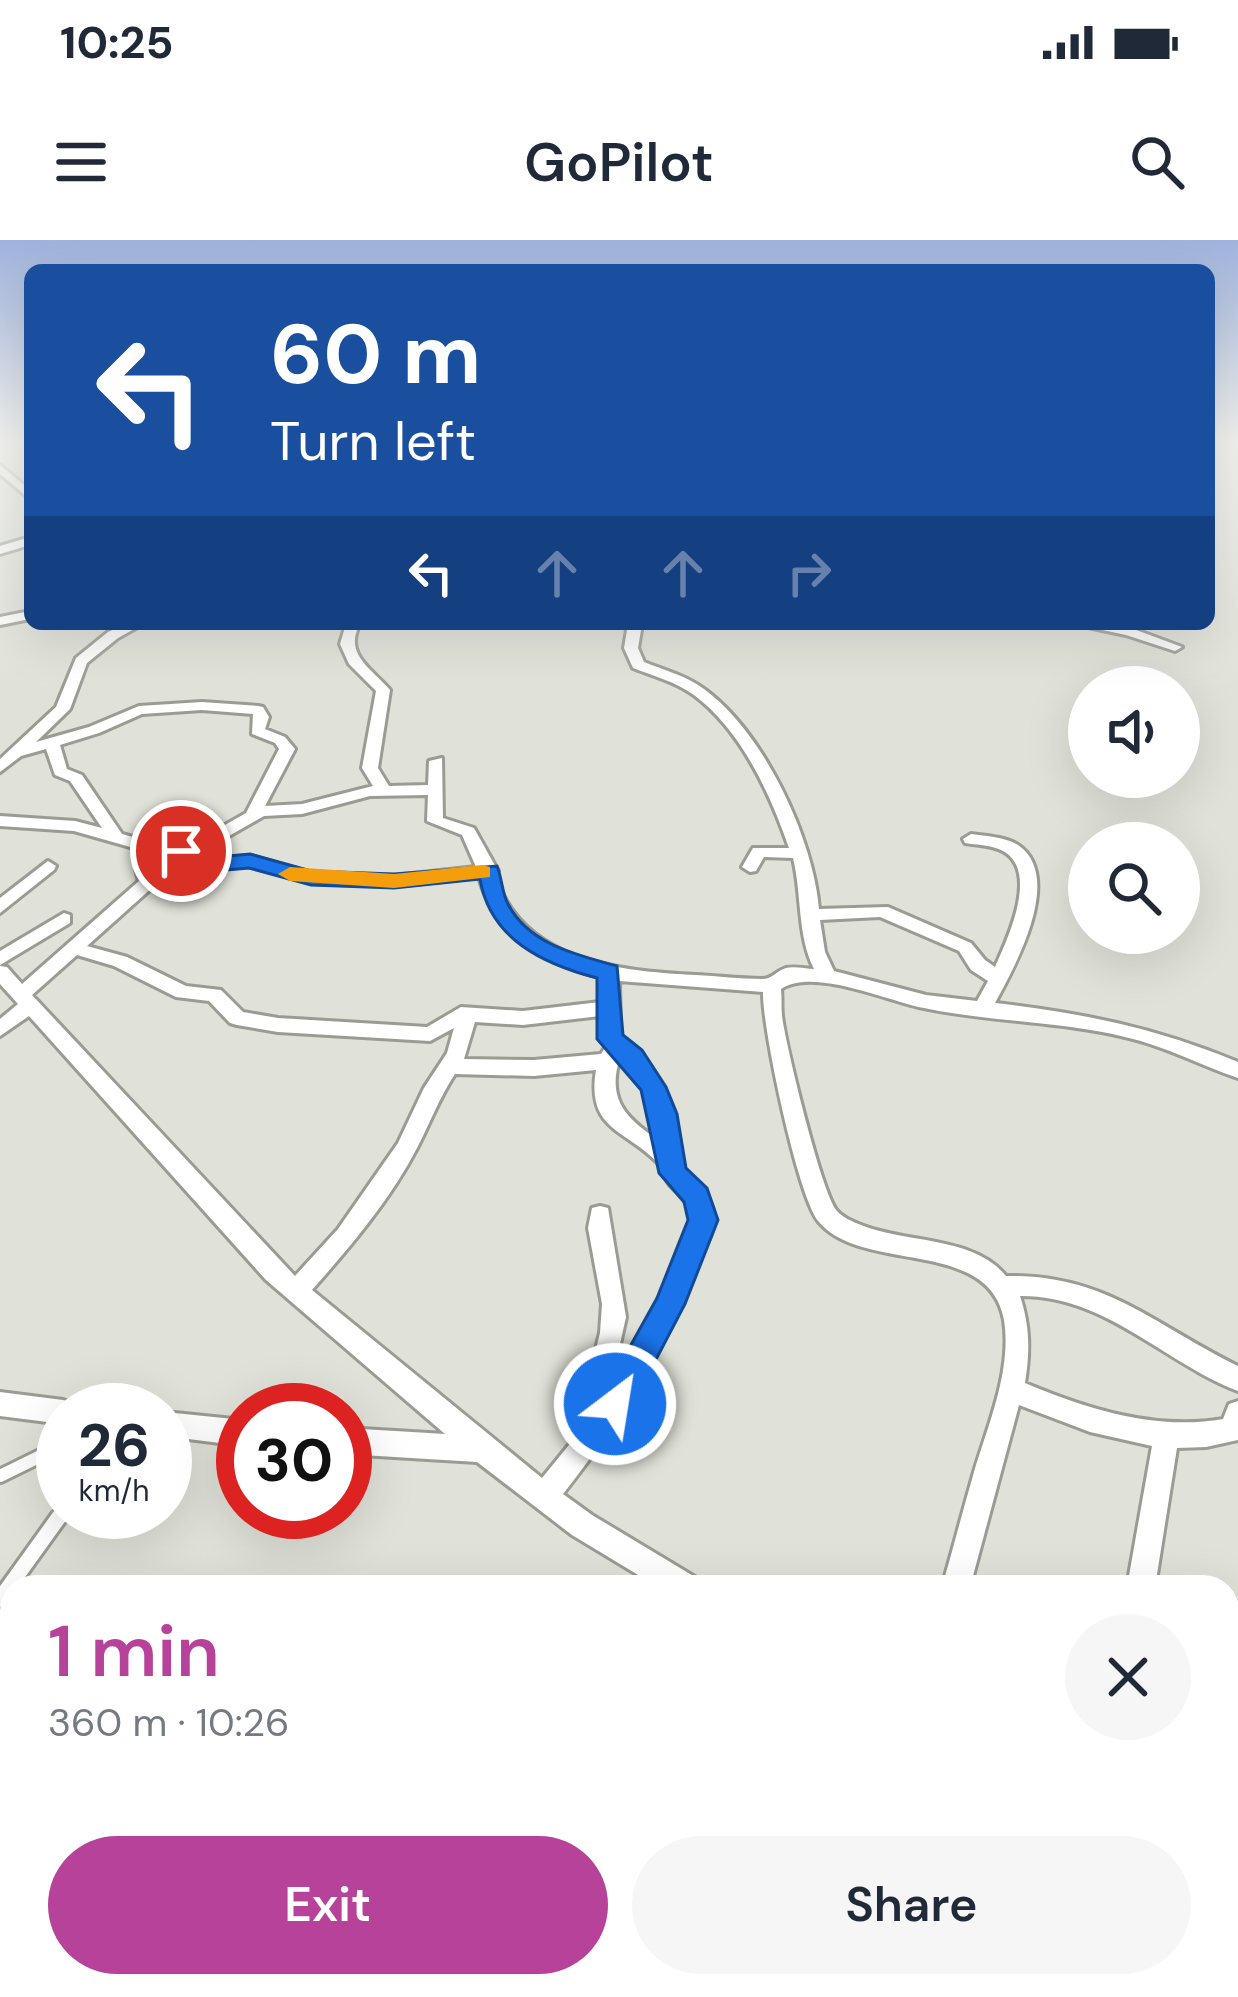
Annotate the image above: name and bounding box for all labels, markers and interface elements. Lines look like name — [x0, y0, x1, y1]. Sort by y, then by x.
text: 10:25 — [60, 13, 173, 72]
text: GoPilot — [524, 127, 714, 198]
icon: menu — [48, 129, 114, 195]
icon: search — [1124, 129, 1190, 195]
text: 60 m — [270, 300, 481, 409]
icon: left — [72, 312, 228, 468]
text: Turn left — [270, 406, 476, 477]
icon: left — [398, 540, 464, 606]
icon: ahead — [524, 540, 590, 606]
icon: ahead — [650, 540, 716, 606]
icon: right — [776, 540, 842, 606]
map controls — [1068, 666, 1200, 954]
button: sound — [1068, 666, 1200, 798]
pin — [130, 800, 232, 902]
icon: arrive — [148, 818, 214, 884]
button: search — [1068, 822, 1200, 954]
position arrow — [552, 1341, 678, 1467]
speed limit sign: 30 — [216, 1383, 372, 1539]
text: 26 — [78, 1406, 150, 1485]
text: km/h — [79, 1471, 149, 1510]
text: 1 min — [48, 1605, 220, 1698]
button: close — [1065, 1614, 1191, 1740]
text: 360 m · 10:26 — [48, 1697, 290, 1748]
button: Exit — [48, 1836, 608, 1974]
button: Share — [632, 1836, 1191, 1974]

